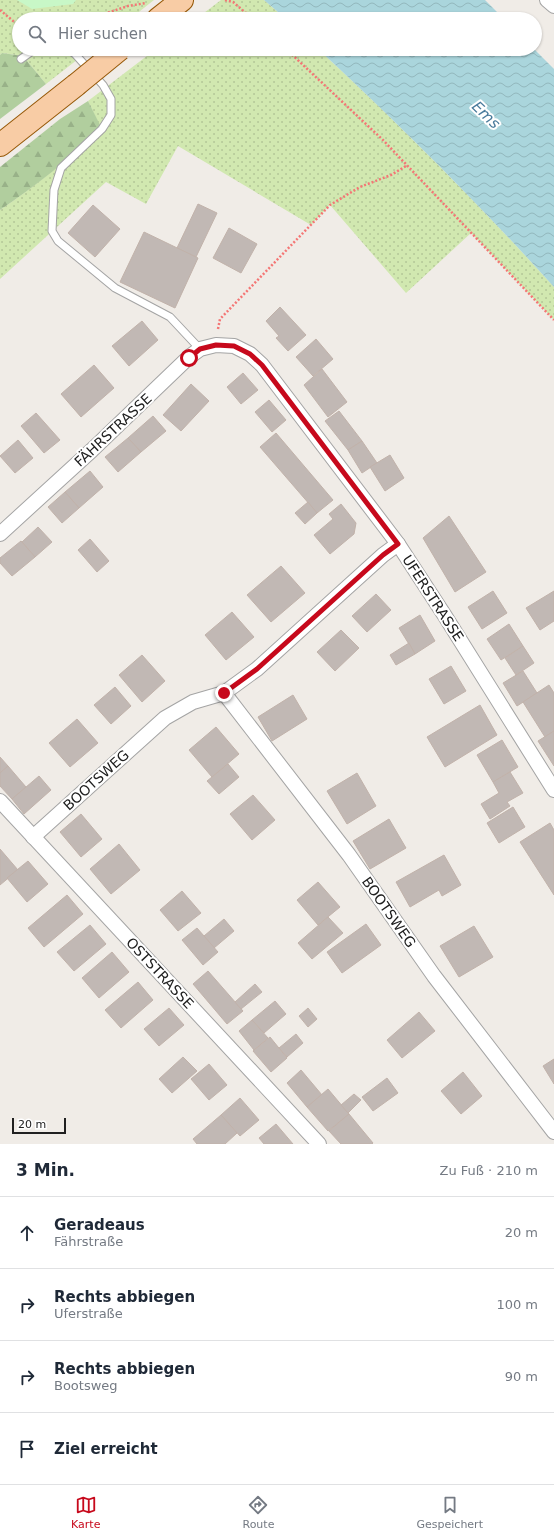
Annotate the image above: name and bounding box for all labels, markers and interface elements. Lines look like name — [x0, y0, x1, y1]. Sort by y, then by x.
search box — [12, 12, 542, 56]
icon: search — [26, 23, 48, 45]
text: Hier suchen — [58, 25, 147, 43]
water label: Ems — [468, 97, 504, 133]
route start — [180, 349, 198, 367]
street label: FÄHRSTRASSE — [71, 390, 155, 470]
street label: UFERSTRASSE — [399, 552, 467, 644]
route end — [215, 684, 233, 702]
street label: BOOTSWEG — [60, 746, 132, 814]
street label: BOOTSWEG — [359, 874, 419, 950]
street label: OSTSTRASSE — [123, 934, 197, 1012]
scale bar — [12, 1116, 66, 1135]
text: 20 m — [18, 1118, 46, 1131]
text: 3 Min. — [16, 1160, 75, 1180]
text: Zu Fuß · 210 m — [440, 1163, 538, 1178]
text: Geradeaus — [54, 1216, 145, 1234]
icon: ahead — [16, 1222, 38, 1244]
text: 20 m — [505, 1225, 538, 1240]
text: Fährstraße — [54, 1234, 123, 1249]
text: Rechts abbiegen — [54, 1288, 195, 1306]
icon: right — [16, 1294, 38, 1316]
text: 100 m — [496, 1297, 538, 1312]
text: Uferstraße — [54, 1306, 123, 1321]
text: Rechts abbiegen — [54, 1360, 195, 1378]
icon: right — [16, 1366, 38, 1388]
text: 90 m — [505, 1369, 538, 1384]
text: Bootsweg — [54, 1378, 118, 1393]
icon: arrive — [16, 1438, 38, 1460]
text: Ziel erreicht — [54, 1440, 158, 1458]
tab: Karte — [71, 1494, 100, 1531]
tab: Route — [242, 1494, 274, 1531]
tab: Gespeichert — [417, 1494, 483, 1531]

